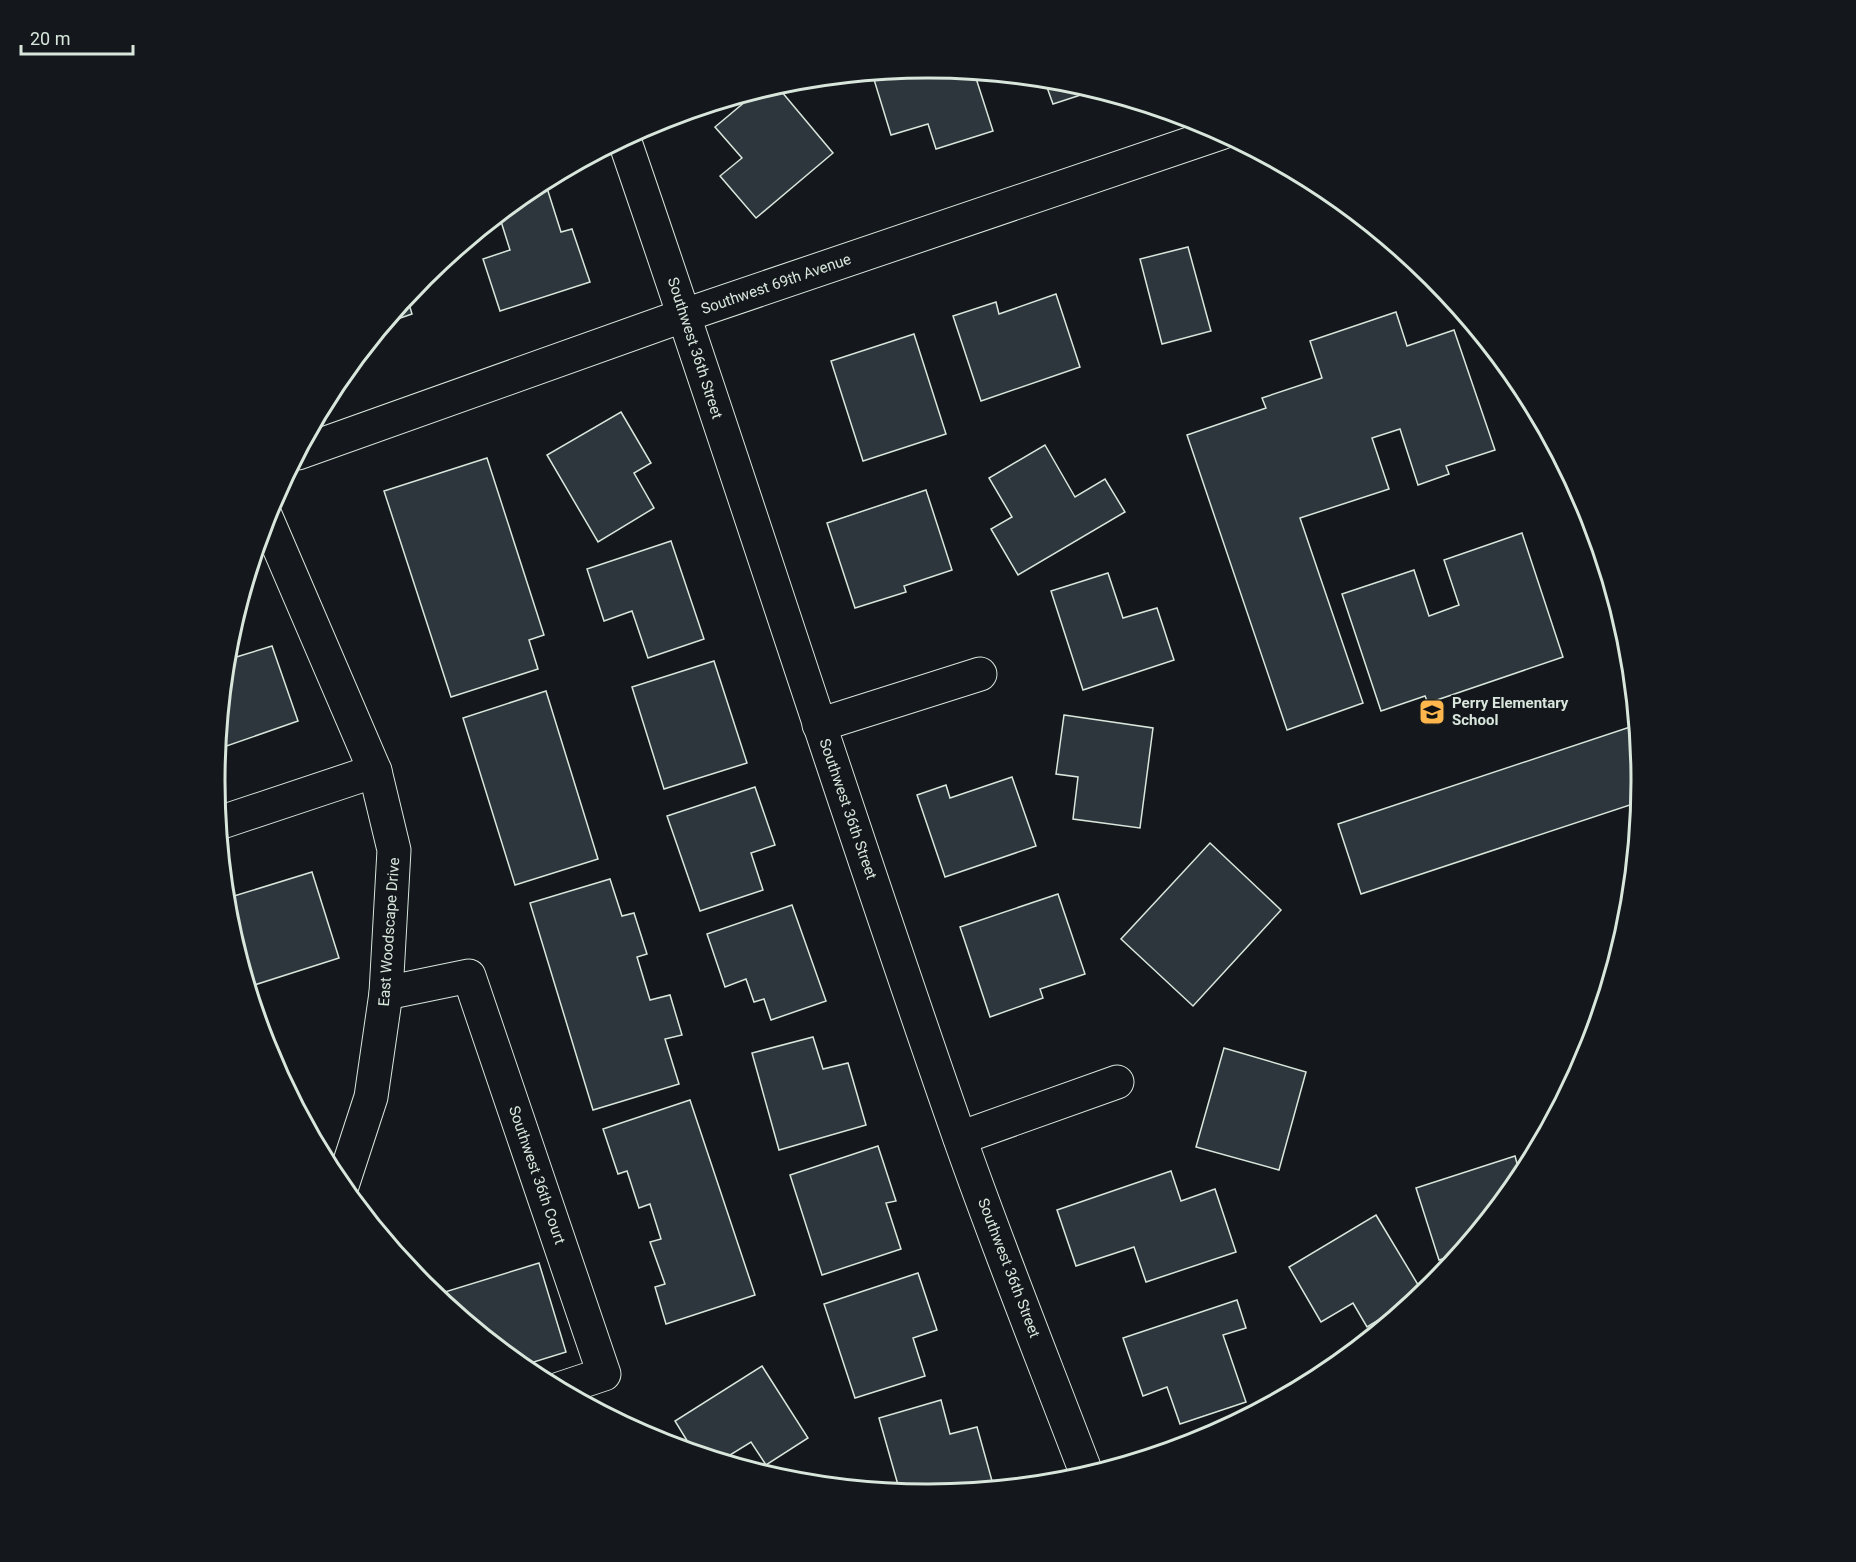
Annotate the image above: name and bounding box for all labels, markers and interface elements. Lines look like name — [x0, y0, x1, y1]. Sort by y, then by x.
scale bar — [21, 18, 134, 56]
text: 20 m — [30, 28, 70, 49]
street label: Southwest 69th Avenue — [699, 250, 853, 318]
street label: Southwest 36th Street — [664, 275, 726, 421]
place label: Perry Elementary School — [1452, 694, 1569, 729]
school or university icon: Perry Elementary School — [1417, 697, 1447, 727]
street label: Southwest 36th Street — [815, 736, 881, 882]
street label: East Woodscape Drive — [375, 857, 403, 1007]
street label: Southwest 36th Court — [505, 1103, 569, 1247]
street label: Southwest 36th Street — [974, 1196, 1044, 1340]

